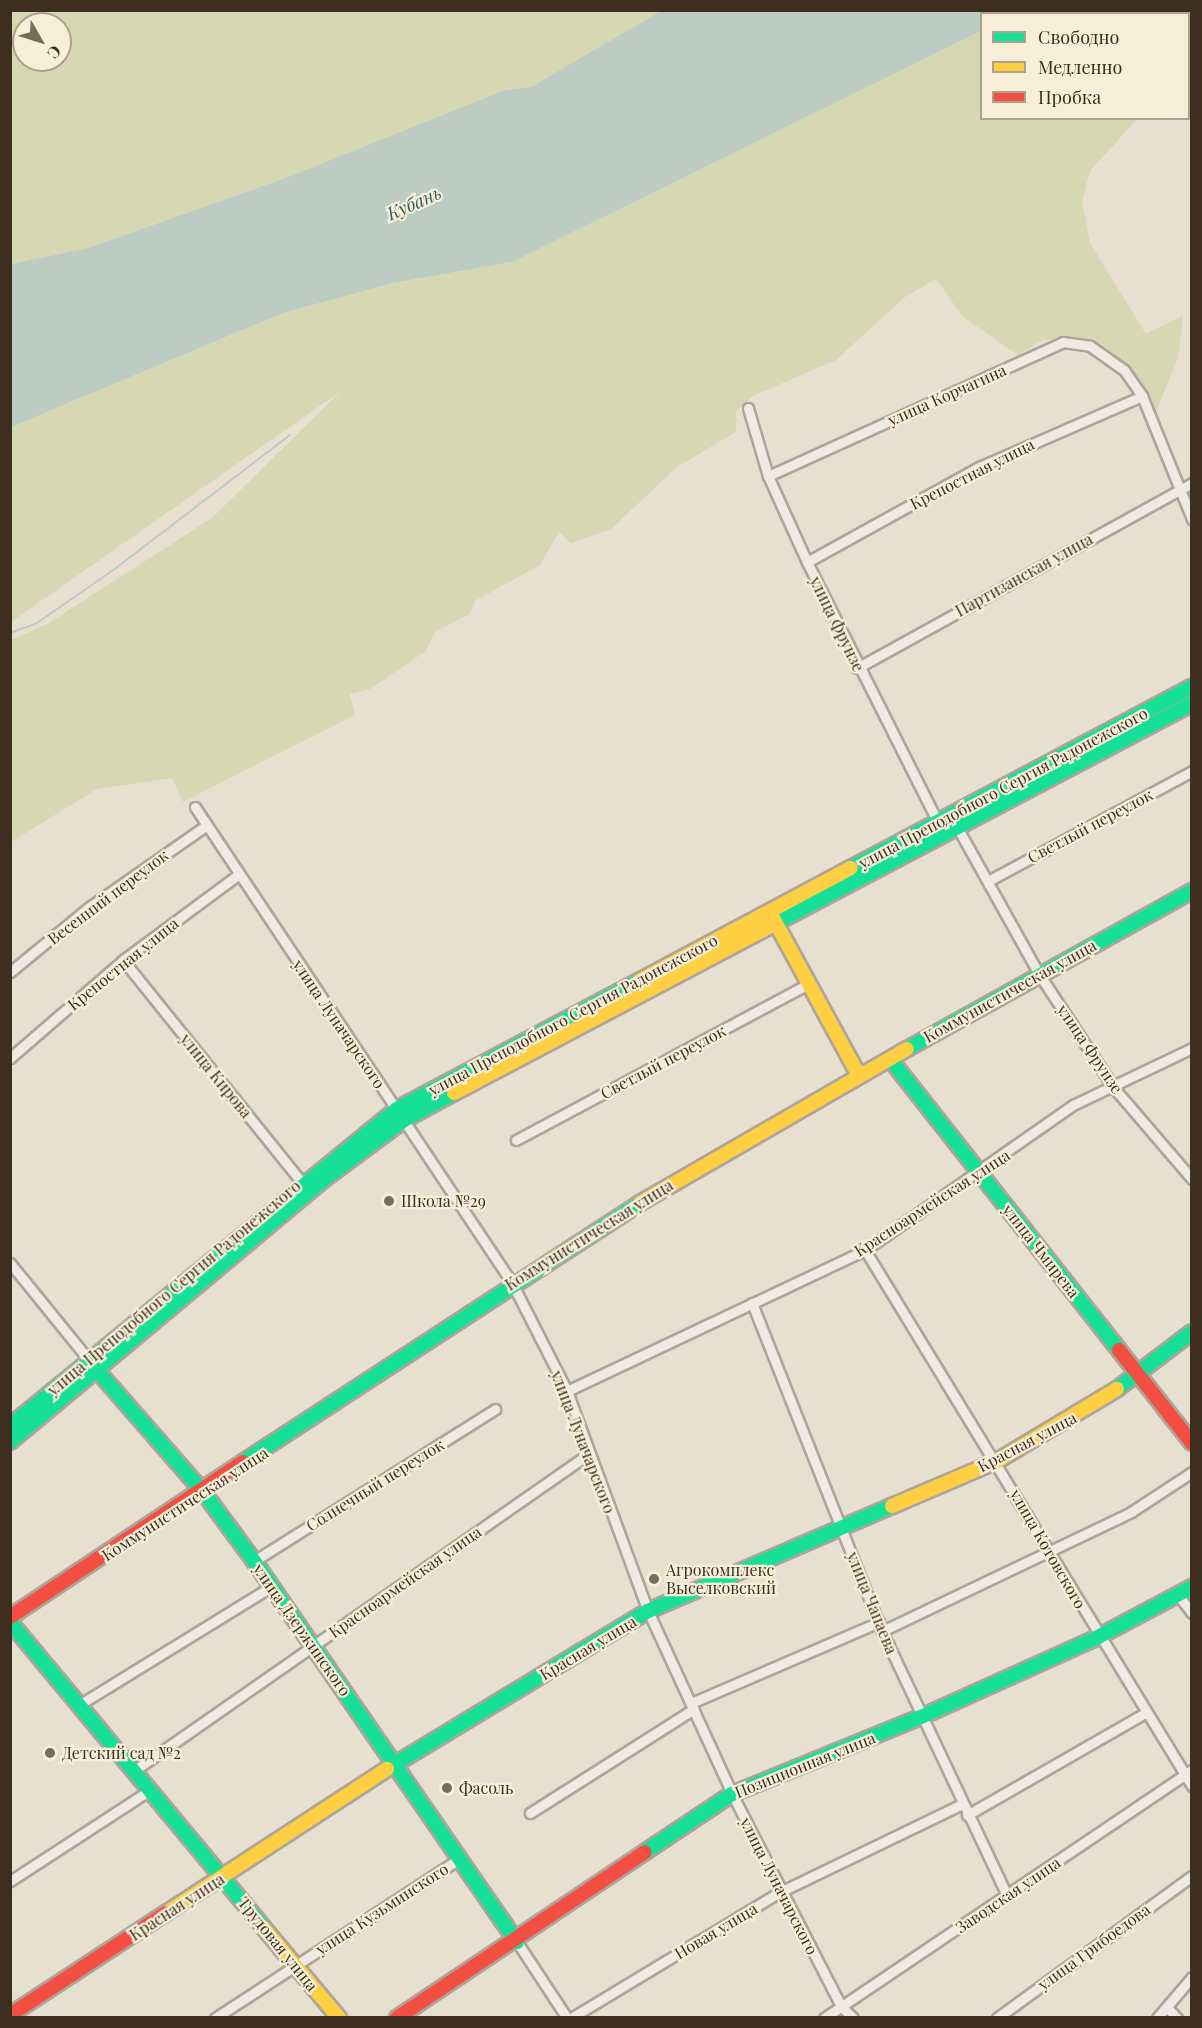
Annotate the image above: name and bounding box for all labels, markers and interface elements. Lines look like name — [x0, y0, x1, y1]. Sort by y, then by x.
north arrow — [12, 12, 72, 72]
legend — [980, 12, 1190, 120]
text: Свободно — [1038, 25, 1119, 49]
text: С — [43, 41, 67, 63]
text: Медленно — [1038, 55, 1122, 79]
text: Пробка — [1038, 85, 1101, 109]
water label: Кубань — [383, 181, 445, 225]
street label: улица Корчагина — [885, 360, 1009, 430]
street label: Крепостная улица — [907, 434, 1037, 514]
street label: Партизанская улица — [952, 529, 1096, 621]
street label: улица Фрунзе — [806, 573, 868, 675]
street label: улица Преподобного Сергия Радонежского — [855, 703, 1151, 873]
street label: Светлый переулок — [1024, 785, 1156, 867]
street label: Весенний переулок — [44, 845, 172, 949]
street label: Крепостная улица — [64, 913, 182, 1015]
street label: улица Преподобного Сергия Радонежского — [425, 930, 721, 1100]
street label: Коммунистическая улица — [920, 935, 1100, 1047]
street label: улица Луначарского — [289, 956, 389, 1092]
street label: улица Фрунзе — [1053, 1001, 1127, 1097]
street label: Светлый переулок — [597, 1021, 729, 1103]
street label: улица Кирова — [176, 1030, 256, 1122]
street label: Красноармейская улица — [851, 1145, 1013, 1261]
street label: Коммунистическая улица — [501, 1175, 677, 1295]
street label: улица Преподобного Сергия Радонежского — [44, 1176, 304, 1400]
place label: Школа №29 — [401, 1191, 486, 1211]
marker: Школа №29 — [382, 1194, 396, 1208]
street label: улица Чмирева — [999, 1200, 1083, 1302]
street label: улица Луначарского — [547, 1368, 619, 1516]
street label: Красная улица — [974, 1408, 1080, 1476]
street label: Солнечный переулок — [303, 1435, 447, 1535]
street label: Коммунистическая улица — [98, 1443, 272, 1565]
street label: улица Котовского — [1006, 1486, 1090, 1612]
street label: Красноармейская улица — [325, 1522, 485, 1642]
street label: улица Чапаева — [843, 1549, 901, 1657]
street label: улица Дзержинского — [249, 1560, 355, 1700]
place label: Агрокомплекс Выселковский — [666, 1560, 776, 1598]
marker: Агрокомплекс Выселковский — [647, 1572, 661, 1586]
street label: Красная улица — [536, 1612, 640, 1684]
street label: Позиционная улица — [732, 1728, 878, 1802]
place label: Детский сад №2 — [62, 1743, 181, 1763]
marker: Детский сад №2 — [43, 1746, 57, 1760]
place label: Фасоль — [459, 1778, 513, 1798]
marker: Фасоль — [440, 1781, 454, 1795]
street label: улица Луначарского — [736, 1814, 822, 1958]
street label: Заводская улица — [952, 1853, 1064, 1937]
street label: улица Кузьминского — [312, 1859, 452, 1959]
street label: Красная улица — [126, 1869, 228, 1945]
street label: Трудовая улица — [234, 1893, 322, 1995]
street label: Новая улица — [671, 1899, 761, 1963]
street label: улица Грибоедова — [1034, 1900, 1154, 1994]

